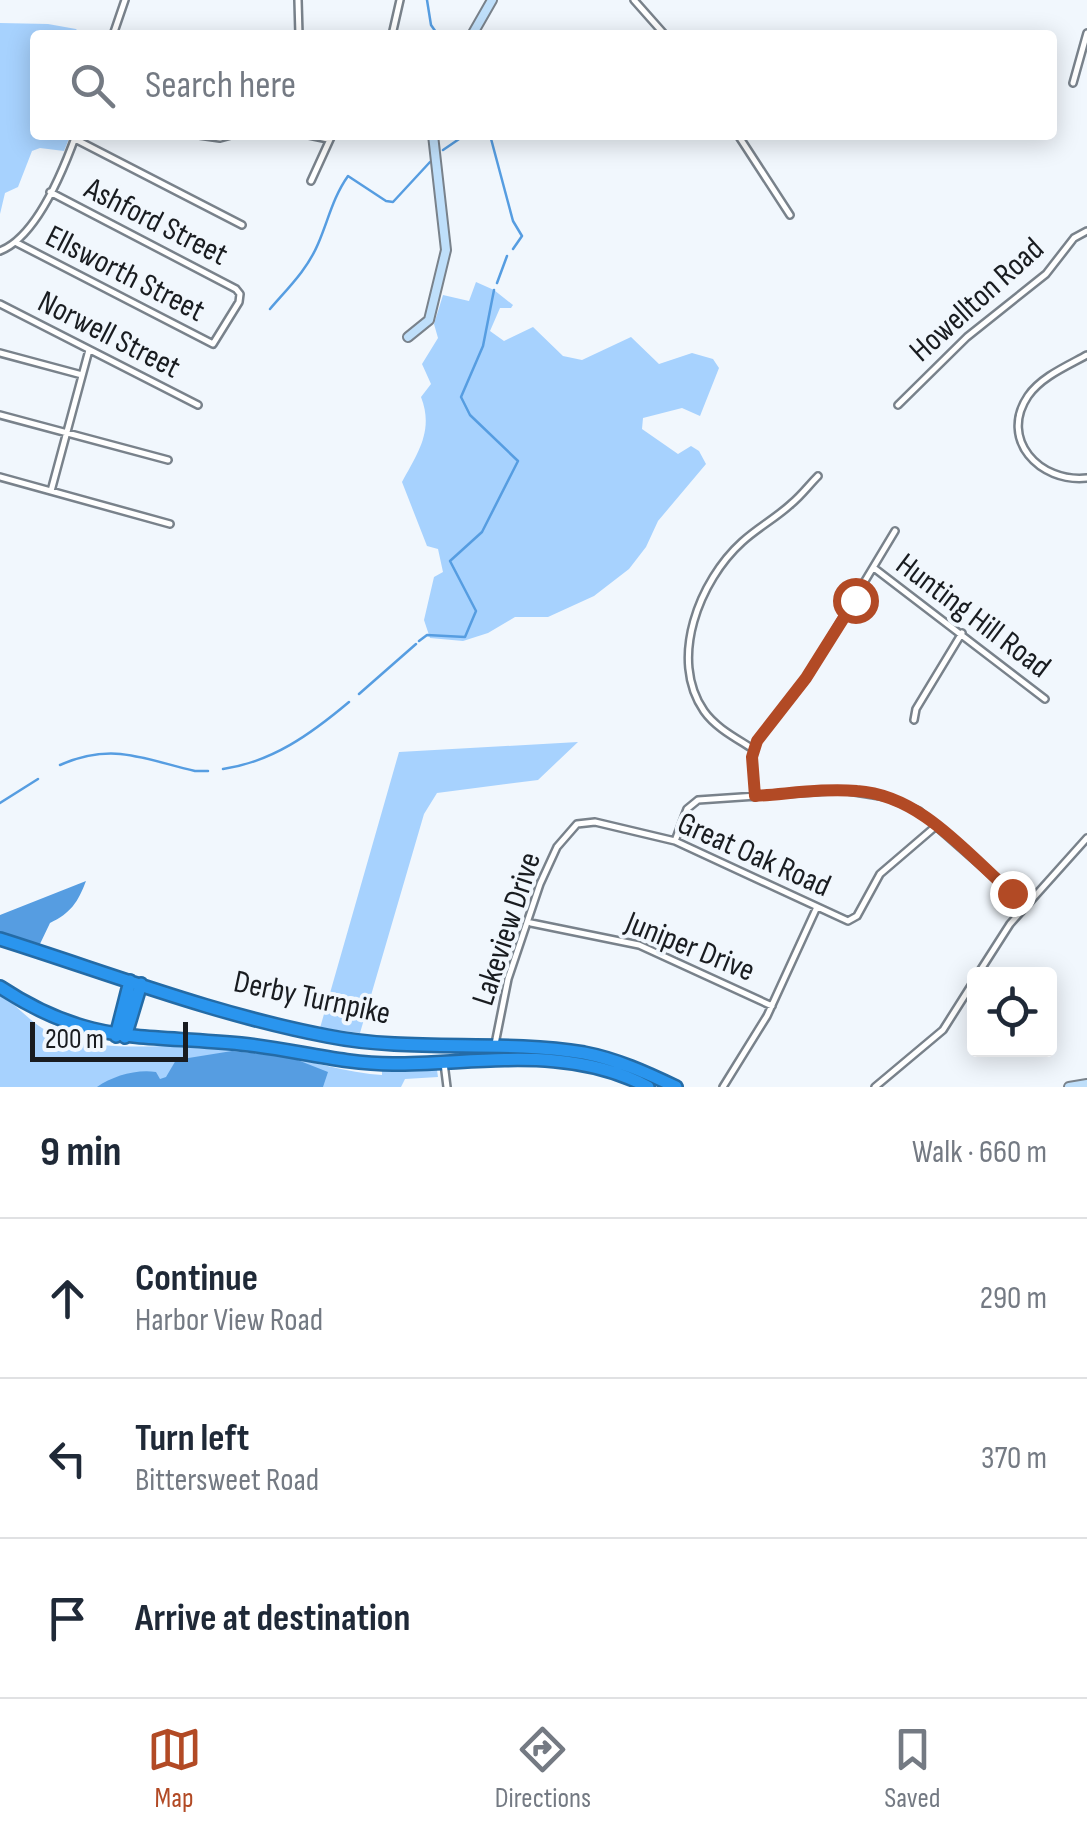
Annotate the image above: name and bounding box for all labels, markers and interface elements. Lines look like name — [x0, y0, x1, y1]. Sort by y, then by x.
search box — [30, 30, 1057, 140]
icon: search — [65, 58, 120, 113]
text: Search here — [145, 63, 296, 108]
street label: Ashford Street — [77, 169, 234, 275]
street label: Ellsworth Street — [39, 217, 211, 331]
street label: Howellton Road — [902, 230, 1052, 370]
street label: Norwell Street — [31, 283, 187, 387]
street label: Hunting Hill Road — [888, 545, 1058, 687]
route start — [833, 578, 879, 624]
street label: Great Oak Road — [672, 804, 836, 906]
street label: Lakeview Drive — [464, 848, 550, 1010]
route end — [990, 871, 1036, 917]
street label: Juniper Drive — [619, 903, 760, 991]
street label: Derby Turnpike — [230, 962, 394, 1034]
map controls — [967, 967, 1057, 1057]
button: locate — [967, 967, 1057, 1057]
scale bar — [30, 1017, 188, 1062]
text: 200 m — [45, 1023, 104, 1056]
text: 9 min — [40, 1127, 122, 1178]
text: Walk · 660 m — [912, 1133, 1047, 1172]
text: Continue — [135, 1256, 258, 1301]
icon: ahead — [40, 1271, 95, 1326]
text: 290 m — [980, 1279, 1047, 1318]
text: Harbor View Road — [135, 1301, 323, 1340]
text: Turn left — [135, 1416, 249, 1461]
icon: left — [40, 1431, 95, 1486]
text: 370 m — [981, 1439, 1047, 1478]
text: Bittersweet Road — [135, 1461, 319, 1500]
icon: arrive — [40, 1591, 95, 1646]
text: Arrive at destination — [135, 1596, 410, 1641]
tab: Map — [147, 1722, 202, 1815]
tab: Directions — [495, 1722, 591, 1815]
tab: Saved — [884, 1722, 940, 1815]

